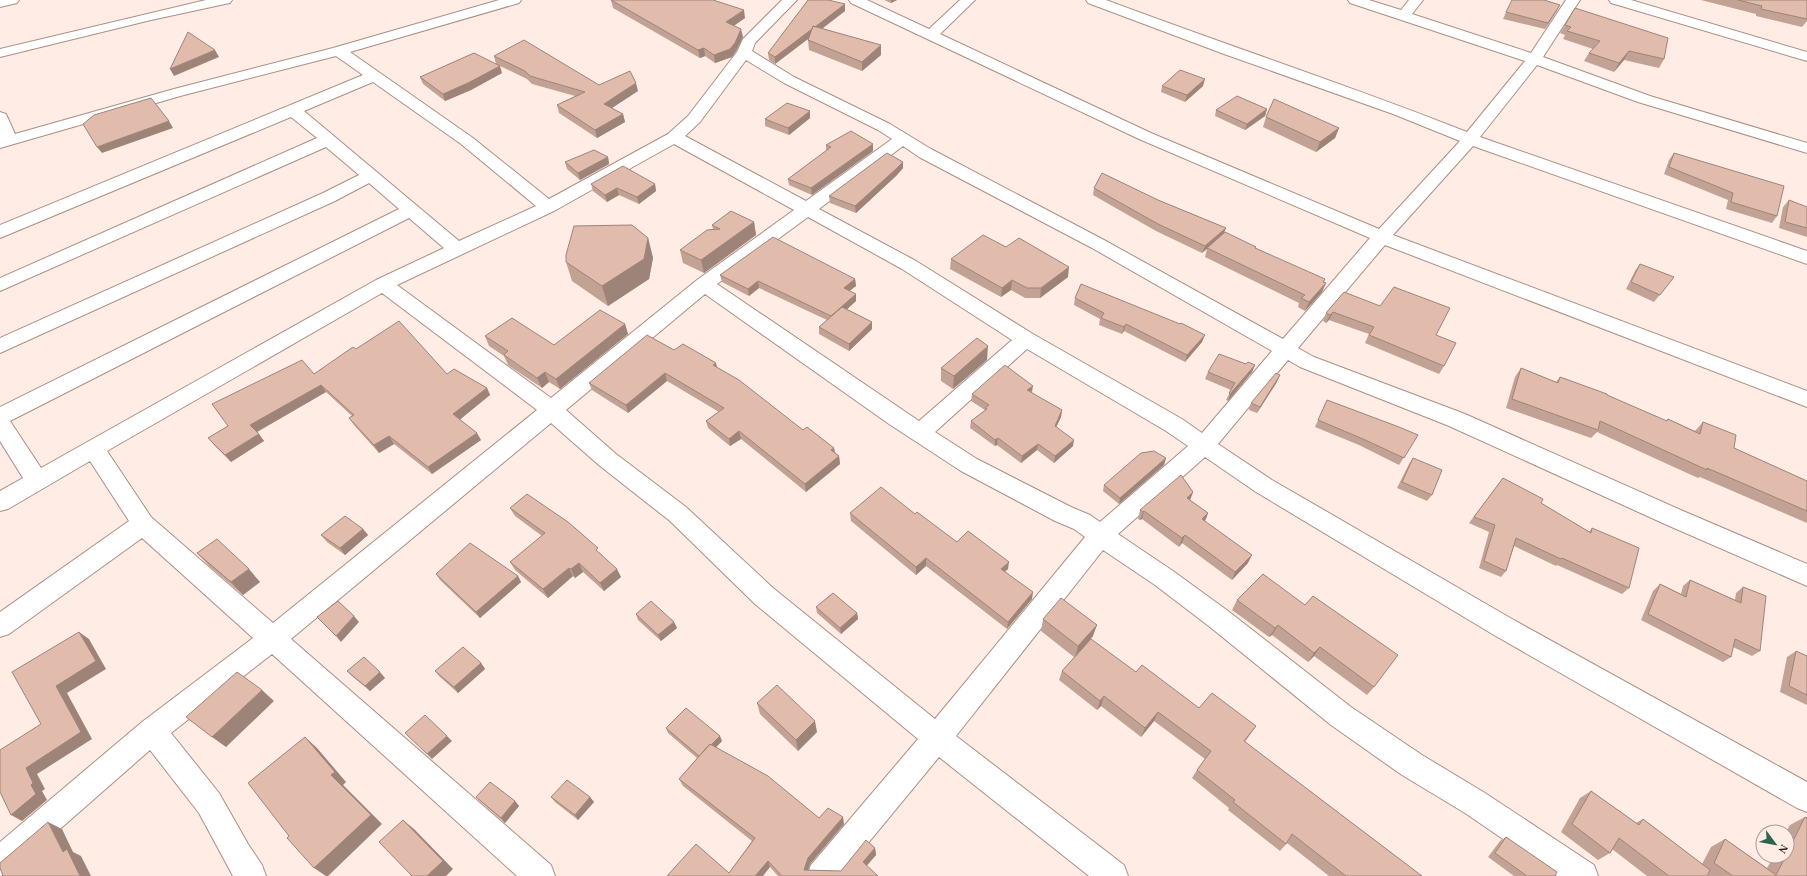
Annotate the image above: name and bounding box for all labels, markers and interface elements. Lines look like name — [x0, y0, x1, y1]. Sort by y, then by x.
north arrow — [1755, 824, 1795, 864]
text: N — [1776, 843, 1791, 856]

